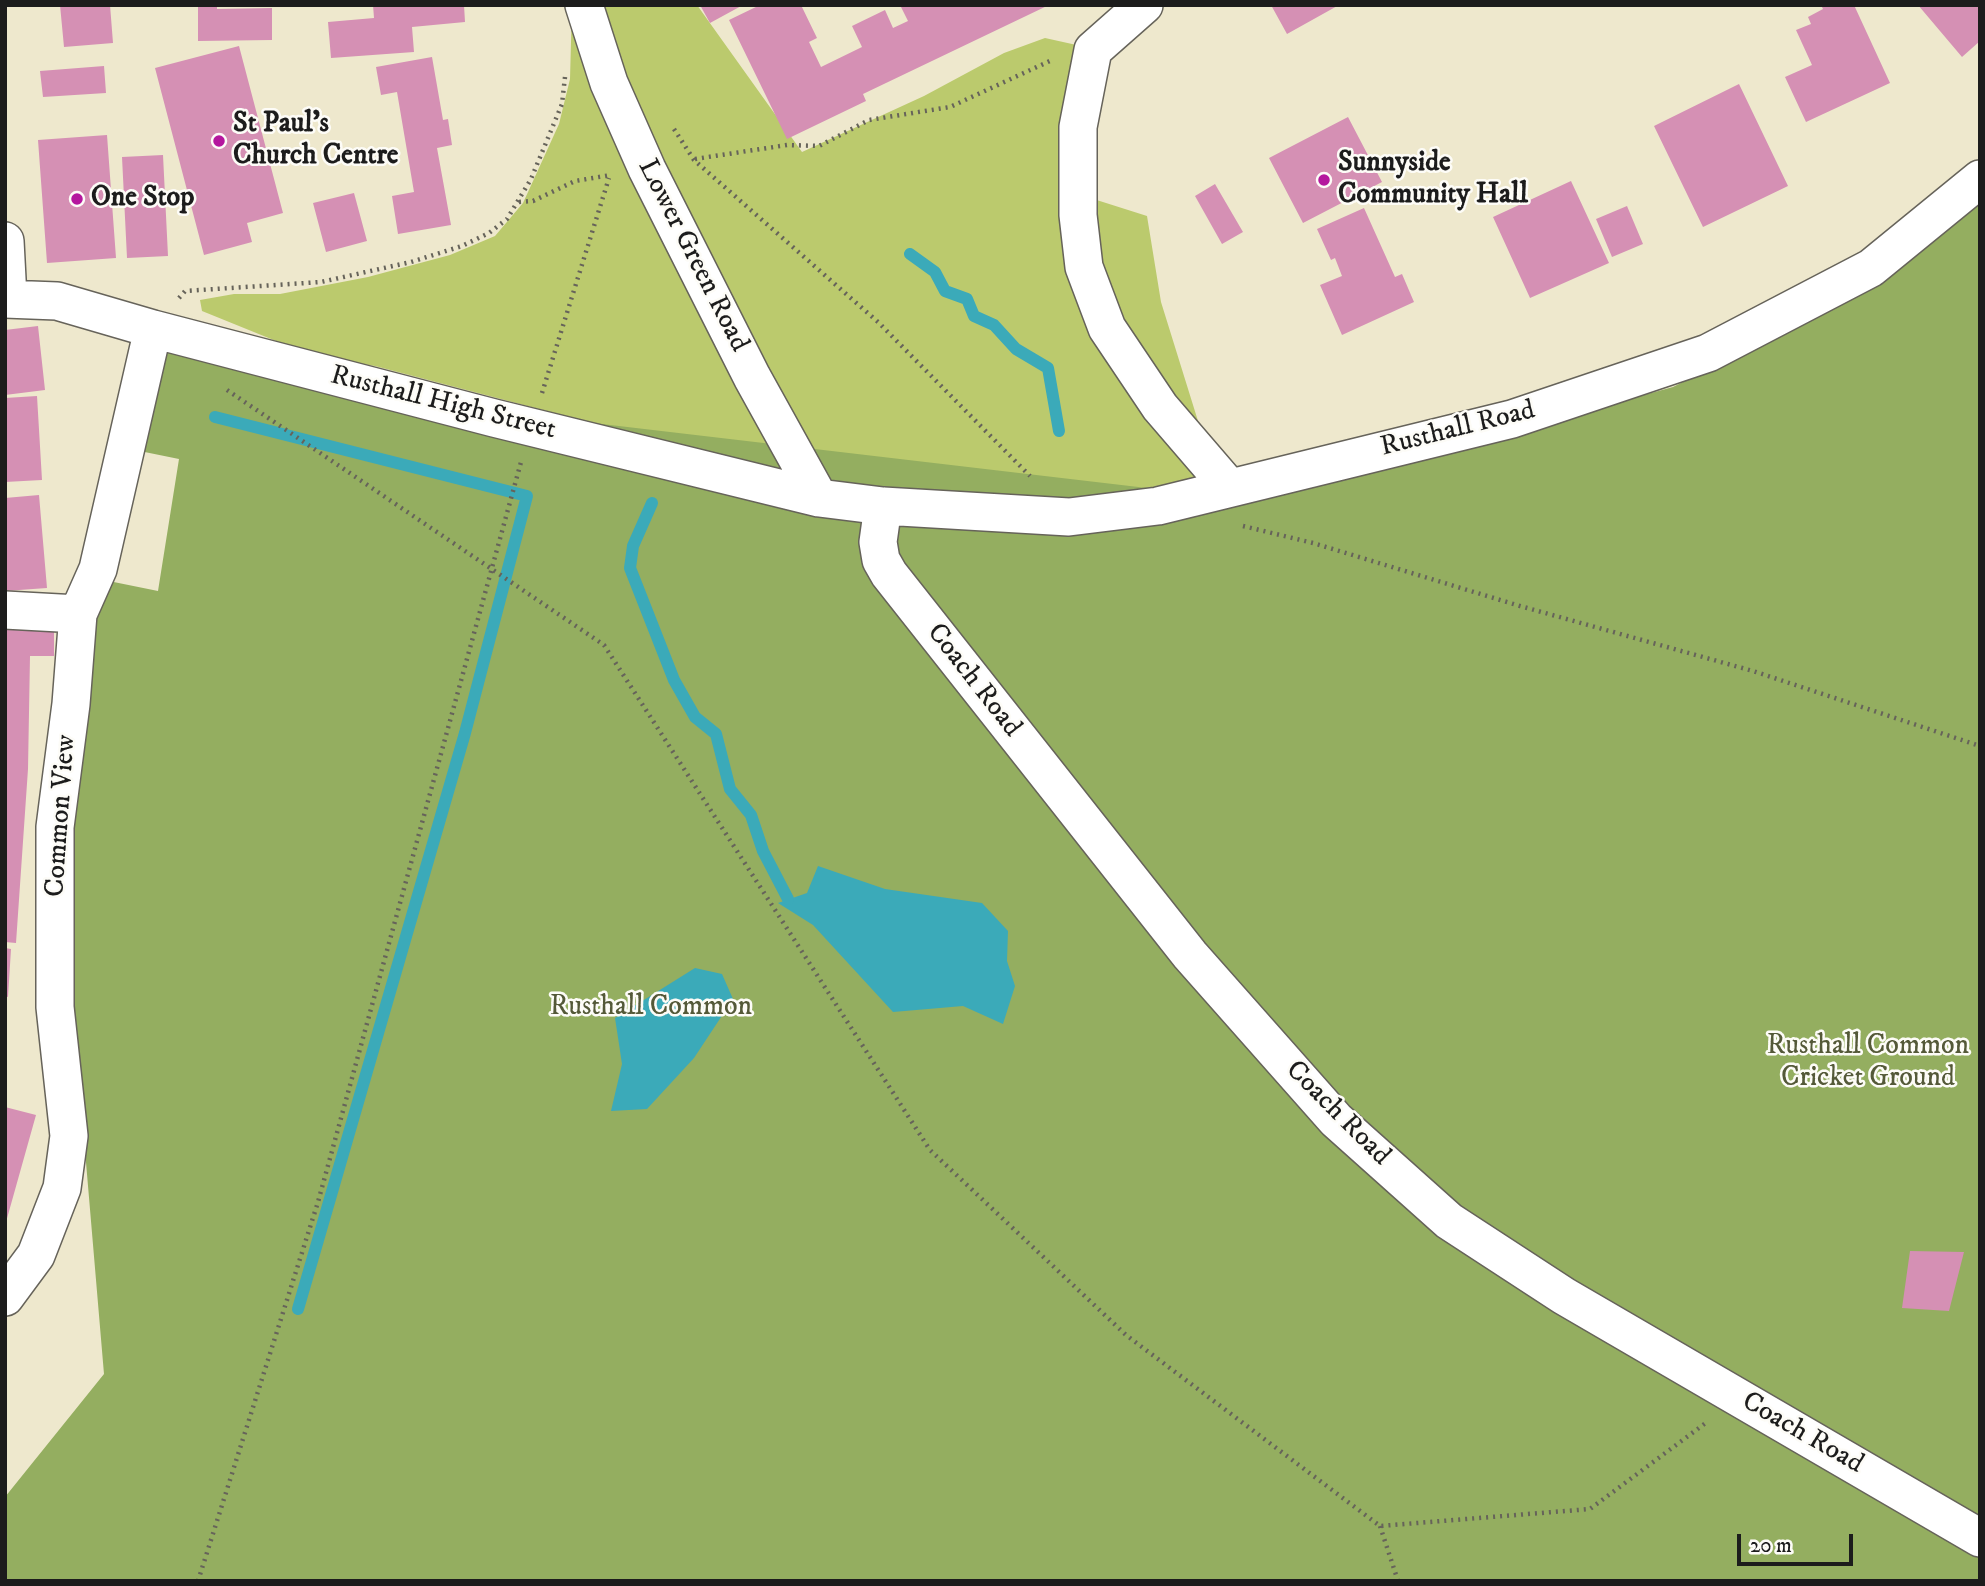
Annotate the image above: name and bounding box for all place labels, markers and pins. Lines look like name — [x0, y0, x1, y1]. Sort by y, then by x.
place label: St Paul's Church Centre — [233, 108, 398, 174]
marker: St Paul's Church Centre — [211, 133, 227, 149]
place label: Sunnyside Community Hall — [1338, 147, 1528, 213]
marker: Sunnyside Community Hall — [1316, 172, 1332, 188]
place label: One Stop — [91, 182, 194, 216]
marker: One Stop — [69, 191, 85, 207]

